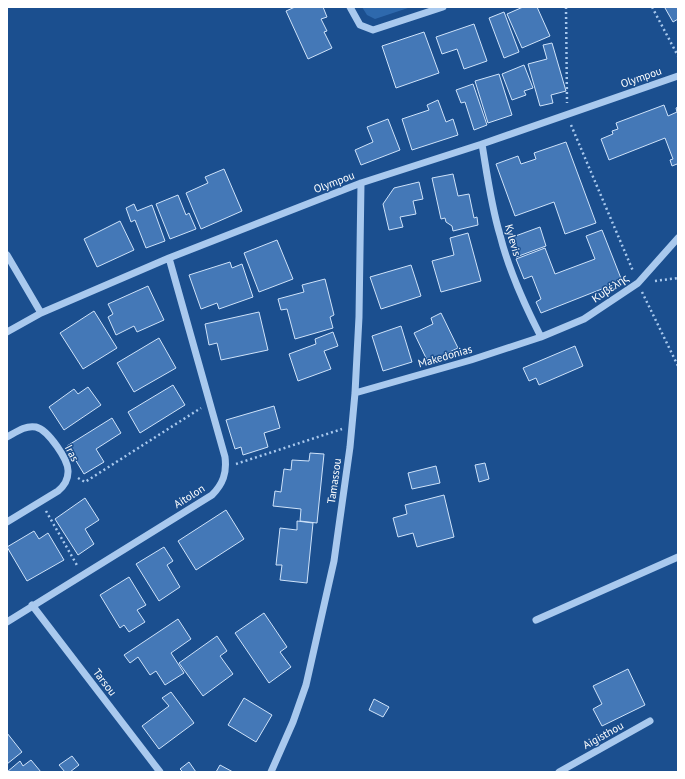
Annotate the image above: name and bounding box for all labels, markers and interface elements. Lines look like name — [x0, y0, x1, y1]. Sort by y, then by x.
street label: Olympou — [619, 63, 663, 91]
street label: Olympou — [312, 168, 356, 196]
street label: Kylevis — [502, 222, 524, 258]
street label: Κυβέλης — [589, 271, 631, 305]
street label: Makedonias — [416, 341, 474, 370]
street label: Iras — [62, 442, 82, 464]
street label: Tamassou — [324, 457, 344, 505]
street label: Aitolon — [171, 481, 207, 511]
street label: Tarsou — [90, 666, 120, 698]
street label: Aigisthou — [580, 718, 626, 752]

